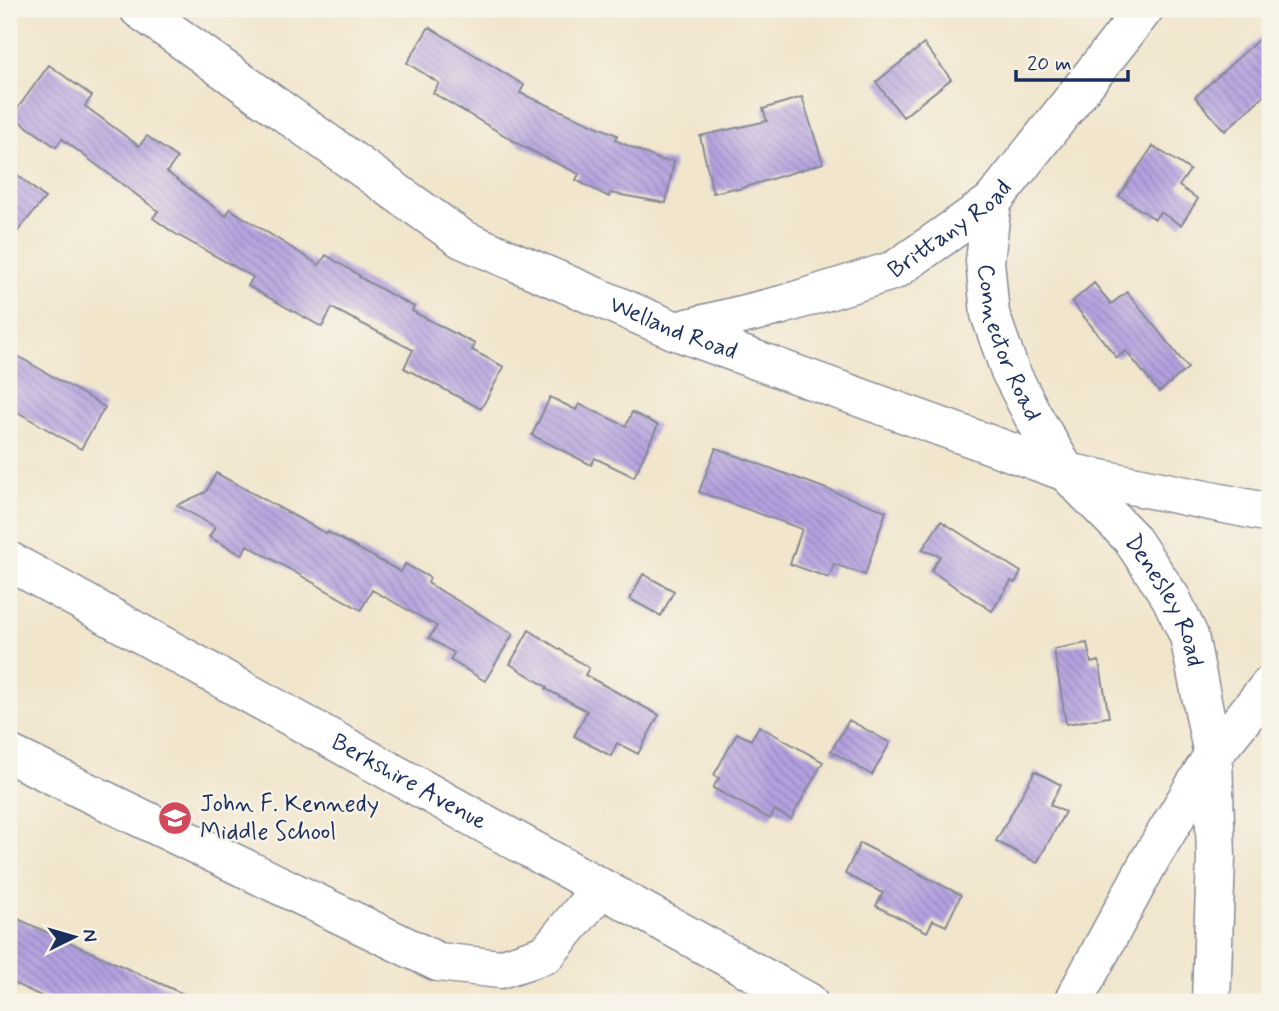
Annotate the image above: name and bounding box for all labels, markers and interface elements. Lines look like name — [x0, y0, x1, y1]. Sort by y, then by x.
scale bar — [1016, 38, 1128, 82]
text: 20 m — [1027, 50, 1072, 78]
street label: Brittany Road — [882, 174, 1019, 286]
street label: Connector Road — [970, 263, 1049, 426]
street label: Welland Road — [605, 289, 742, 367]
street label: Denesley Road — [1117, 528, 1210, 669]
street label: Berkshire Avenue — [326, 726, 492, 837]
place label: John F. Kennedy Middle School — [200, 789, 379, 848]
school or university icon: John F. Kennedy Middle School — [156, 799, 194, 837]
north arrow — [38, 902, 108, 972]
text: N — [76, 928, 102, 943]

